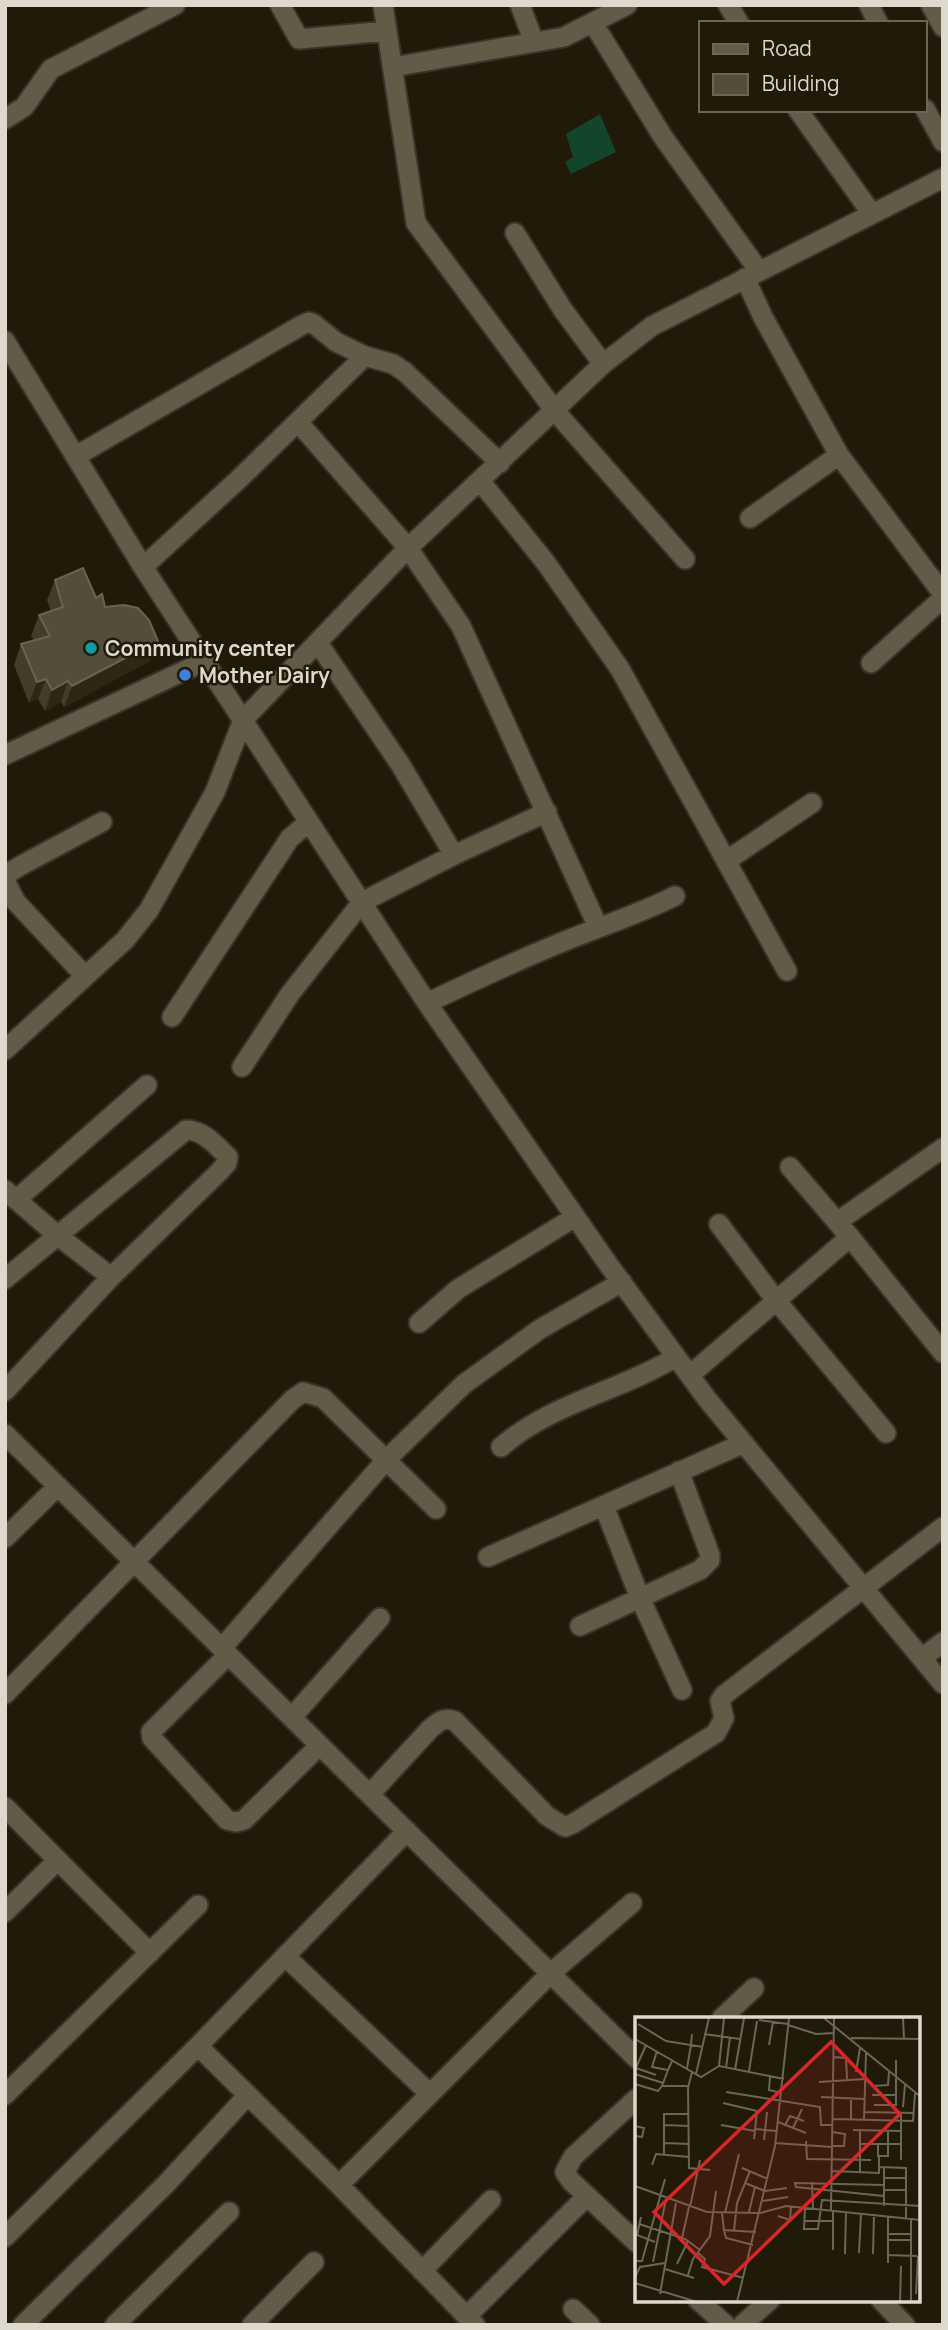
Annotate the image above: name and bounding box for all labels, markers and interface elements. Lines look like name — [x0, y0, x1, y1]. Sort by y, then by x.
legend — [699, 21, 927, 112]
text: Road — [762, 34, 812, 62]
text: Building — [762, 69, 839, 97]
place label: Community center — [105, 634, 295, 662]
marker: Community center — [83, 640, 99, 656]
place label: Mother Dairy — [199, 661, 330, 689]
marker: Mother Dairy — [177, 667, 193, 683]
inset map — [635, 2017, 920, 2302]

